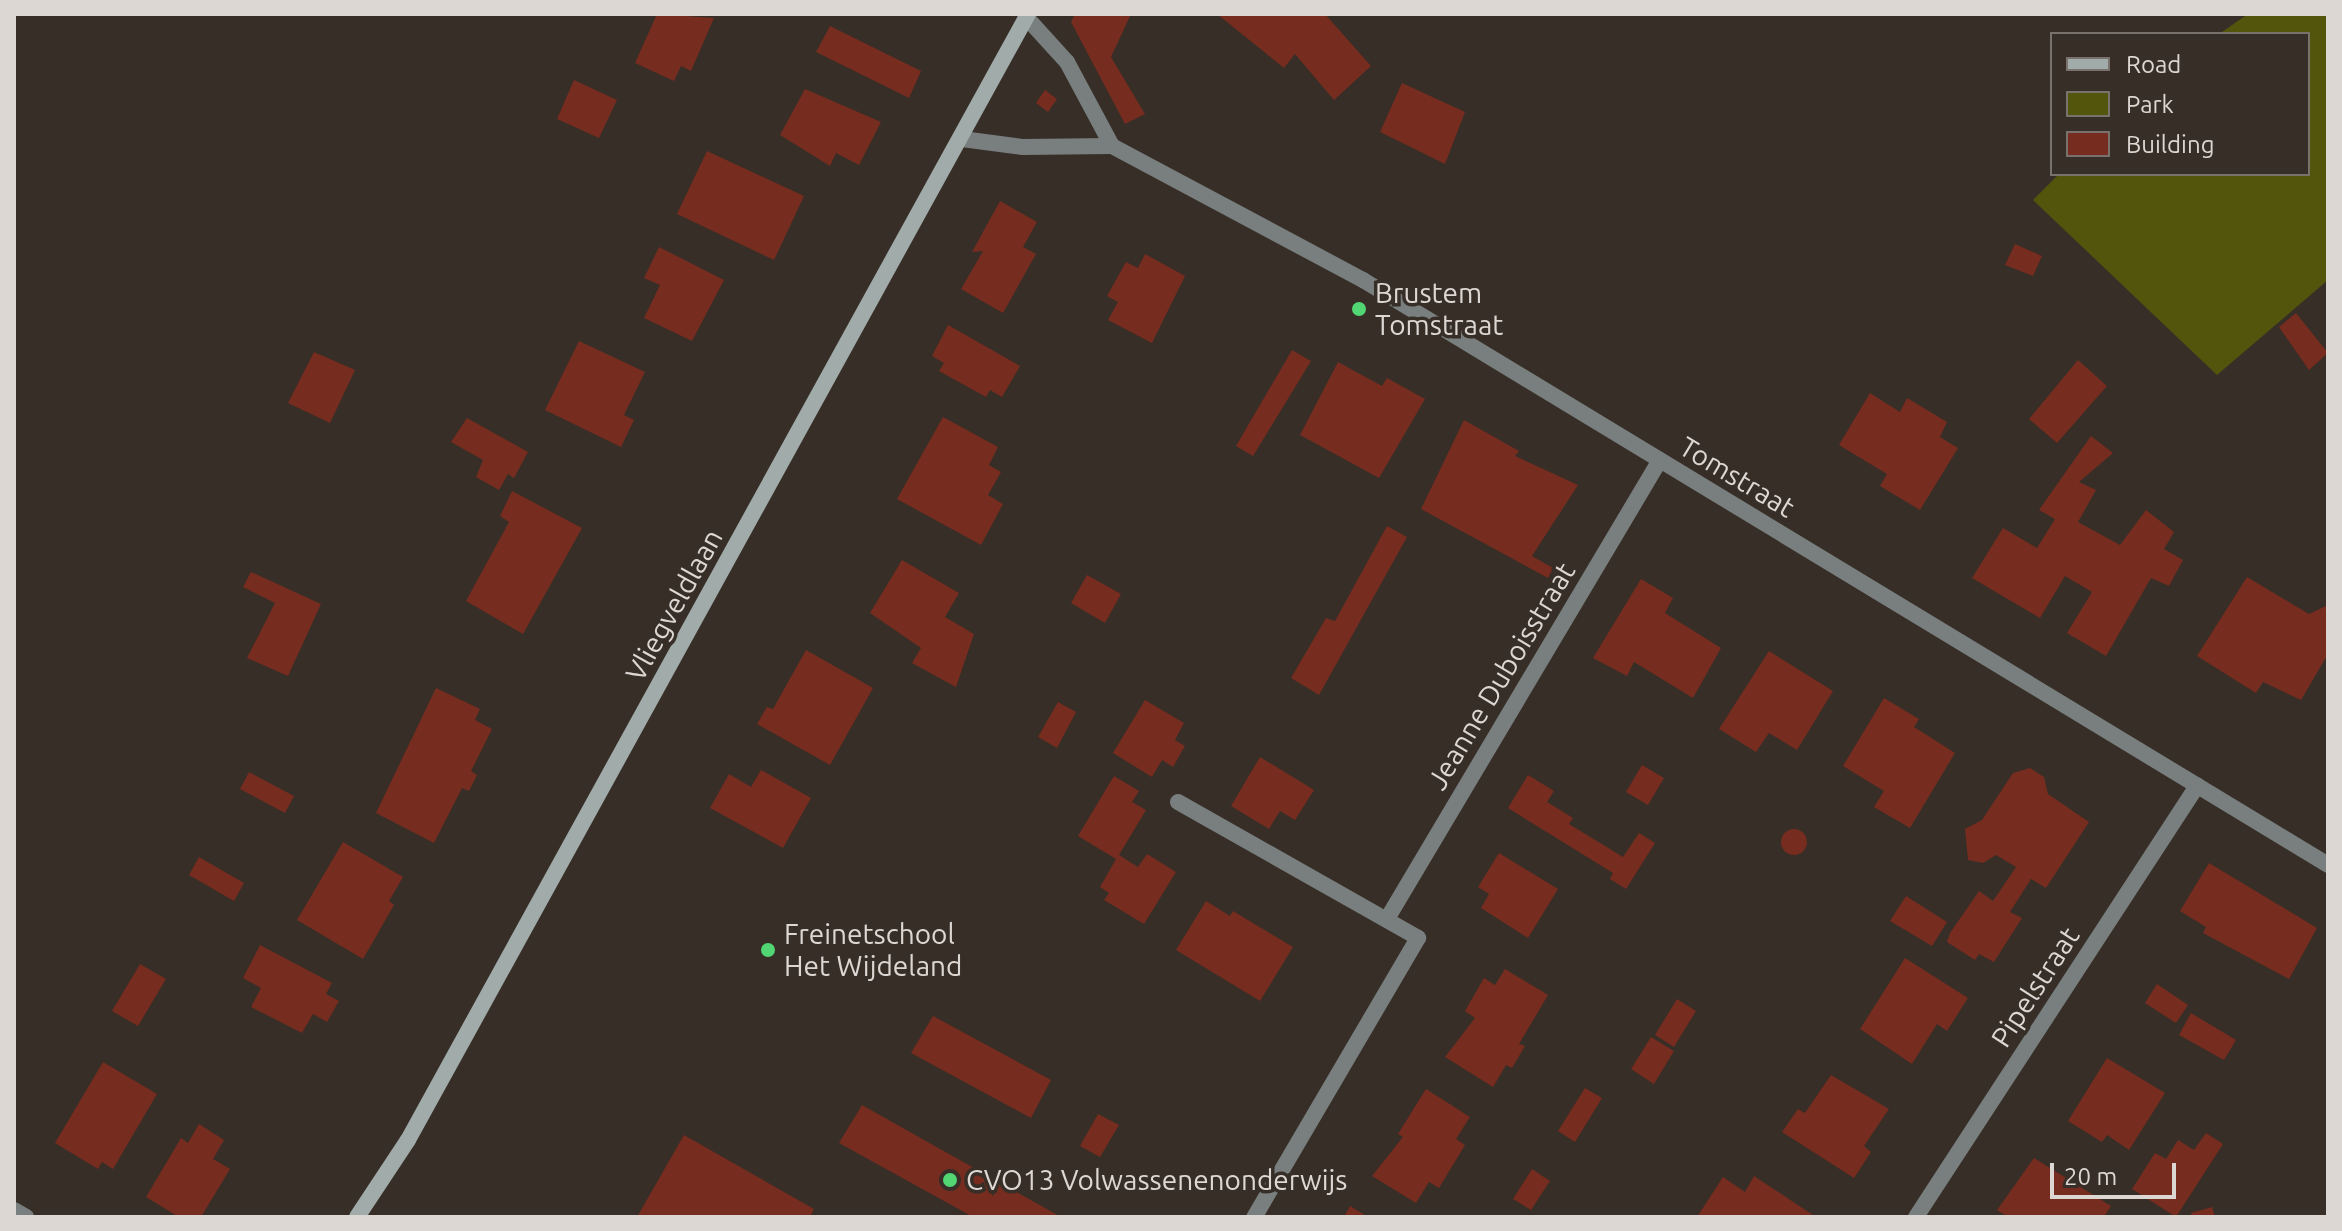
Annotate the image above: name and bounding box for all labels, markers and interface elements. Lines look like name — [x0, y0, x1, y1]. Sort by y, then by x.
legend — [2050, 32, 2310, 176]
text: Road — [2126, 51, 2181, 78]
text: Park — [2126, 91, 2174, 118]
text: Building — [2126, 131, 2214, 158]
place label: Brustem Tomstraat — [1375, 276, 1503, 342]
marker: Brustem Tomstraat — [1350, 300, 1368, 318]
street label: Tomstraat — [1673, 430, 1801, 524]
street label: Vliegveldlaan — [618, 523, 730, 687]
street label: Jeanne Duboisstraat — [1420, 557, 1582, 795]
place label: Freinetschool Het Wijdeland — [784, 917, 962, 983]
street label: Pipelstraat — [1984, 921, 2086, 1053]
marker: Freinetschool Het Wijdeland — [759, 941, 777, 959]
scale bar — [2054, 1147, 2180, 1197]
place label: CVO13 Volwassenenonderwijs — [966, 1163, 1347, 1197]
text: 20 m — [2064, 1163, 2117, 1190]
marker: CVO13 Volwassenenonderwijs — [941, 1171, 959, 1189]

